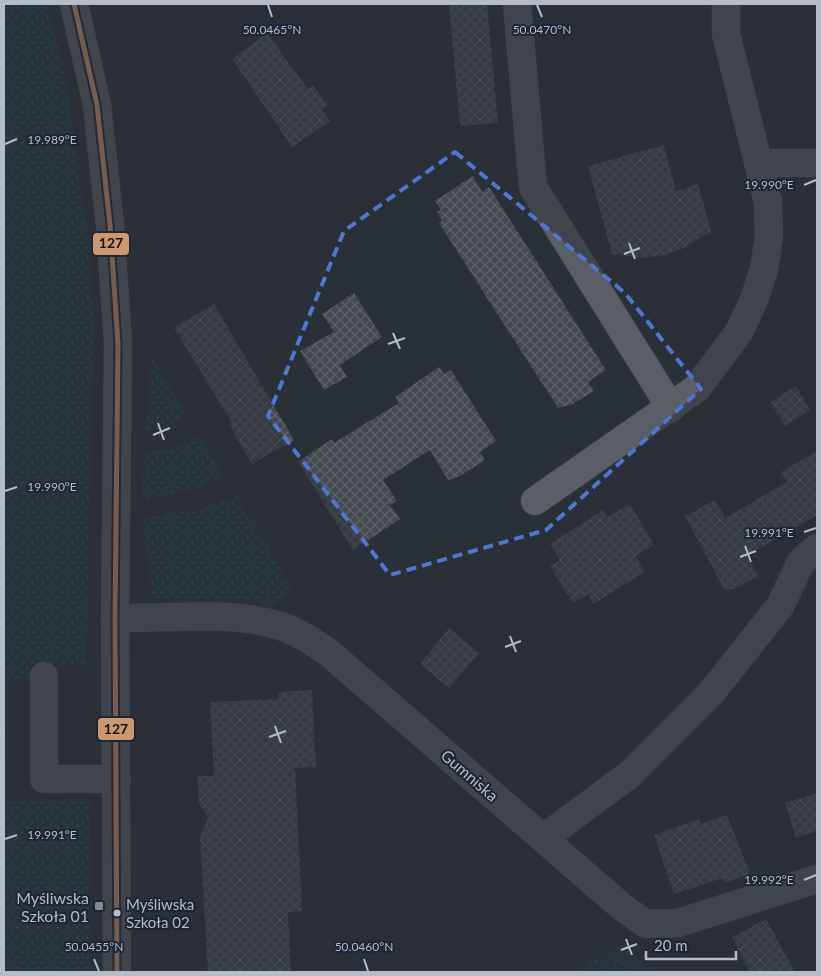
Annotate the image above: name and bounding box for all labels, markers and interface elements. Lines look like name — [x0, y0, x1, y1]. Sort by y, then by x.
text: 50.0465°N — [243, 22, 301, 37]
text: 50.0470°N — [513, 22, 571, 37]
text: 19.989°E — [27, 132, 77, 147]
text: 19.990°E — [744, 177, 794, 192]
line badge: 127 — [92, 232, 130, 256]
text: 127 — [99, 234, 123, 251]
text: 19.990°E — [27, 479, 77, 494]
text: 19.991°E — [744, 525, 794, 540]
line badge: 127 — [97, 717, 135, 741]
text: 127 — [104, 720, 128, 737]
street label: Gumniska — [438, 745, 502, 805]
text: 19.991°E — [27, 827, 77, 842]
text: 19.992°E — [744, 872, 794, 887]
place label: Myśliwska Szkoła 01 — [16, 888, 89, 925]
place label: Myśliwska Szkoła 02 — [126, 895, 194, 931]
marker: Myśliwska Szkoła 01 — [93, 900, 105, 912]
marker: Myśliwska Szkoła 02 — [112, 908, 122, 918]
scale bar — [646, 928, 736, 960]
text: 20 m — [654, 936, 688, 954]
text: 50.0455°N — [65, 939, 123, 954]
text: 50.0460°N — [335, 939, 393, 954]

